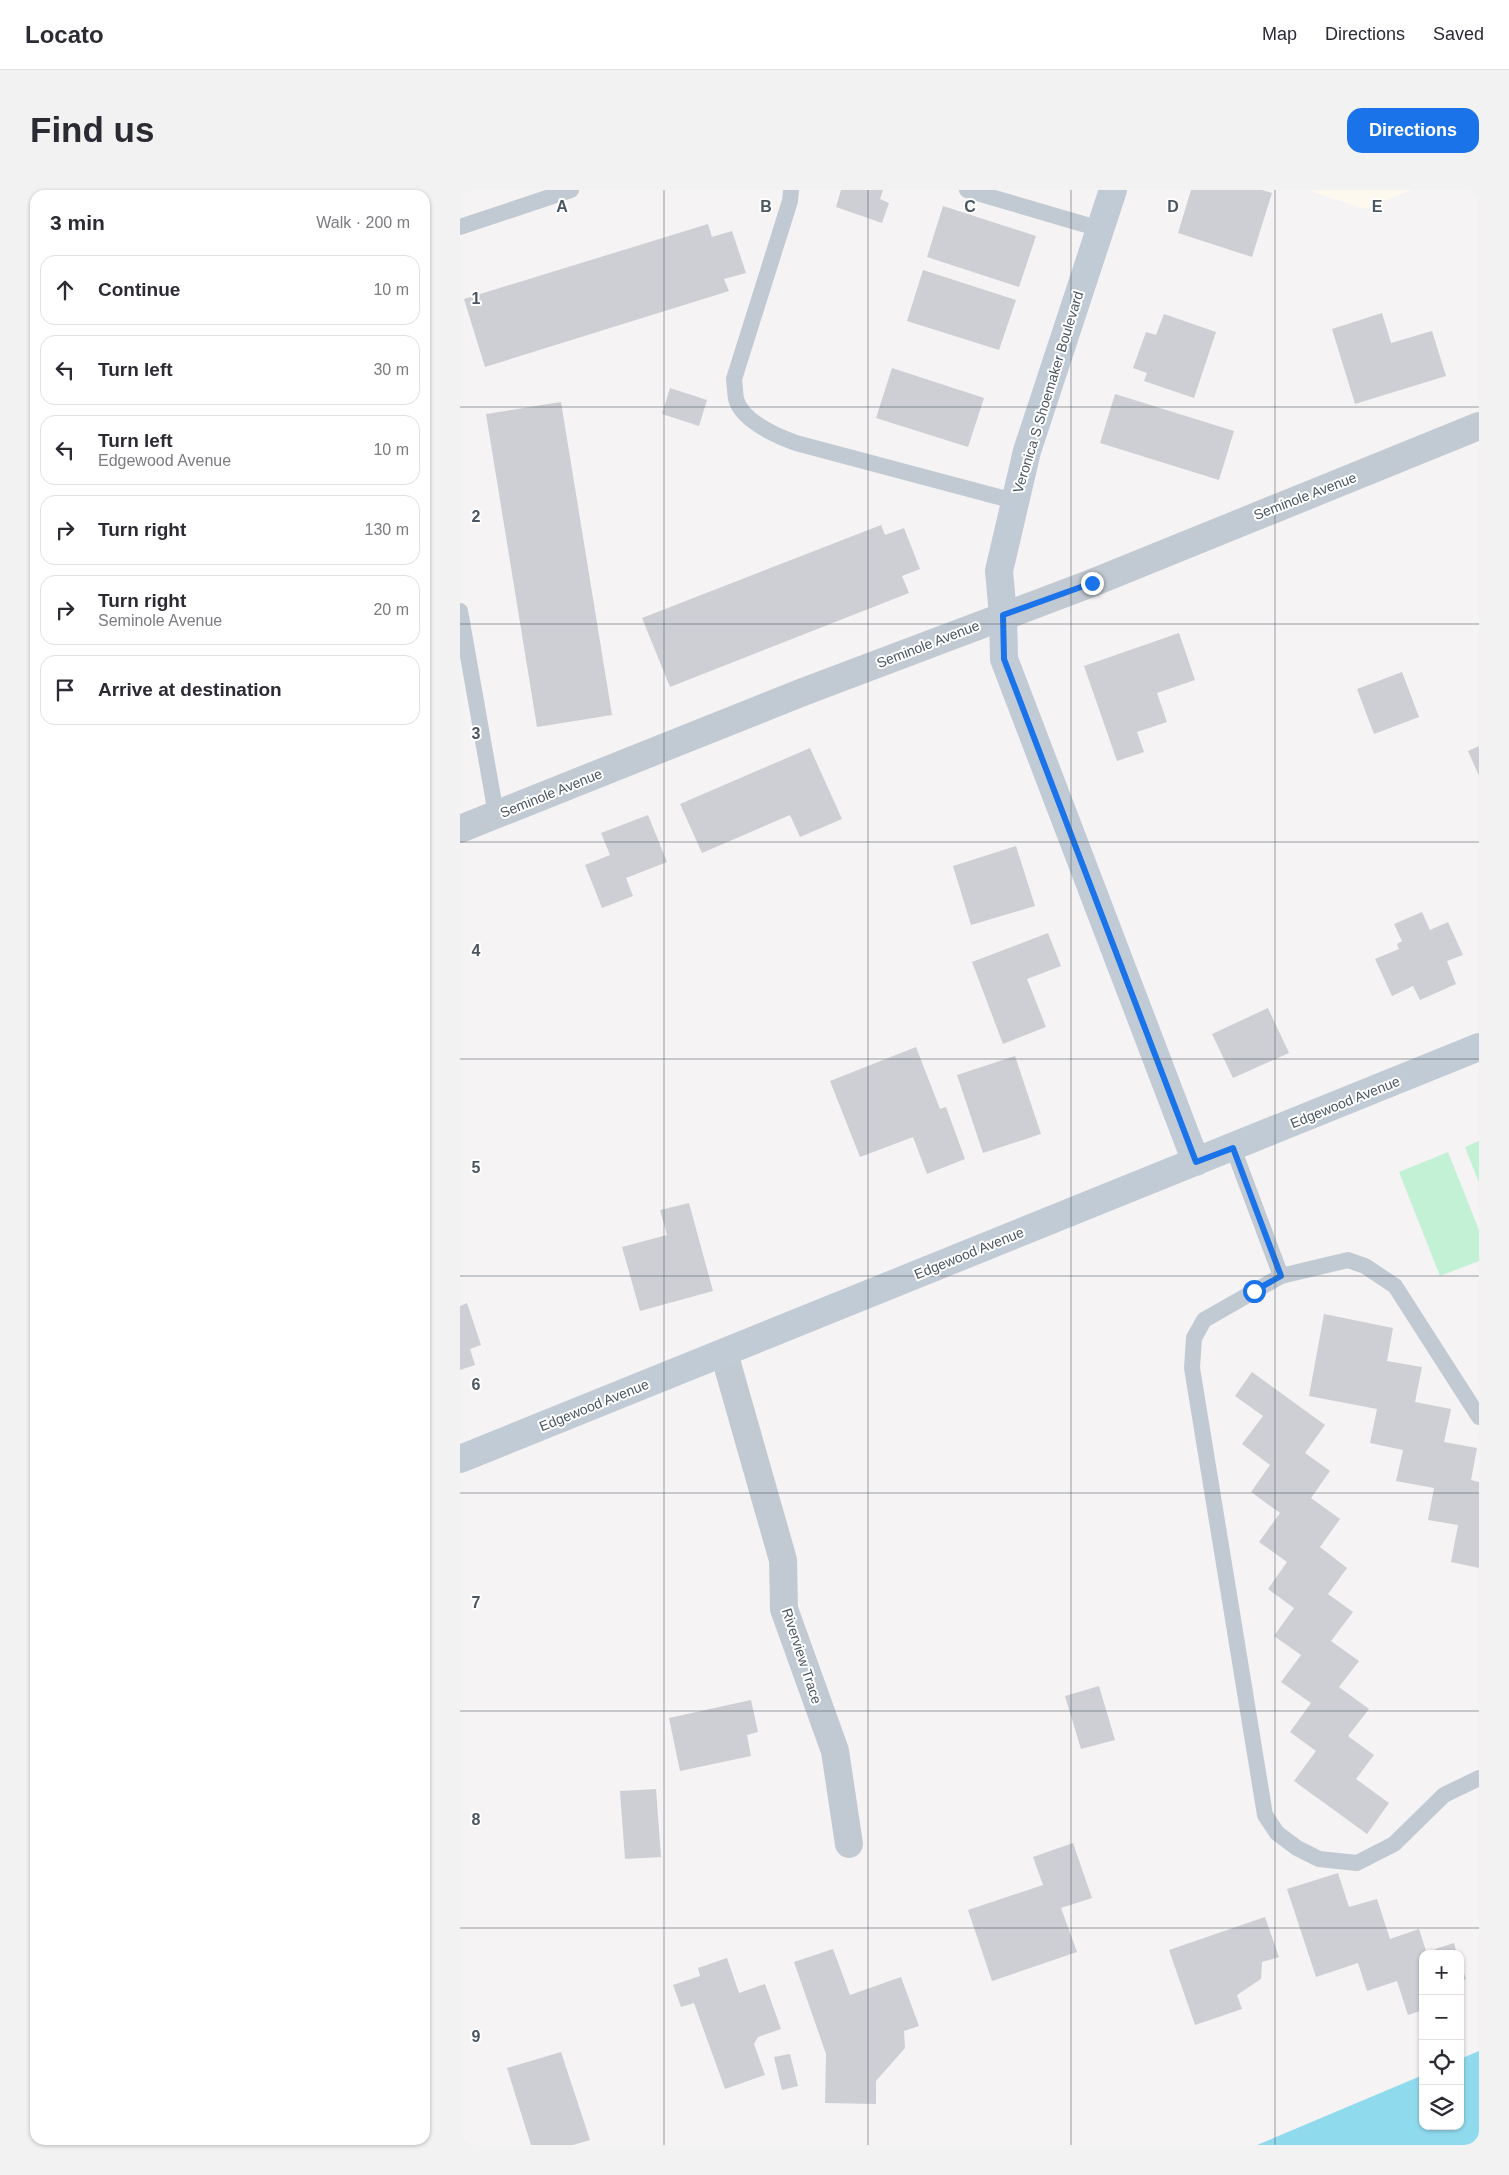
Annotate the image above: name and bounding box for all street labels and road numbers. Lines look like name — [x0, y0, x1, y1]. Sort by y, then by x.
street label: Veronica S Shoemaker Boulevard — [1010, 289, 1086, 495]
street label: Seminole Avenue — [1251, 469, 1359, 523]
street label: Seminole Avenue — [874, 617, 982, 671]
street label: Seminole Avenue — [498, 765, 605, 821]
street label: Edgewood Avenue — [1288, 1073, 1402, 1131]
street label: Edgewood Avenue — [912, 1224, 1026, 1282]
street label: Edgewood Avenue — [537, 1376, 651, 1434]
street label: Riverview Trace — [779, 1606, 825, 1706]

